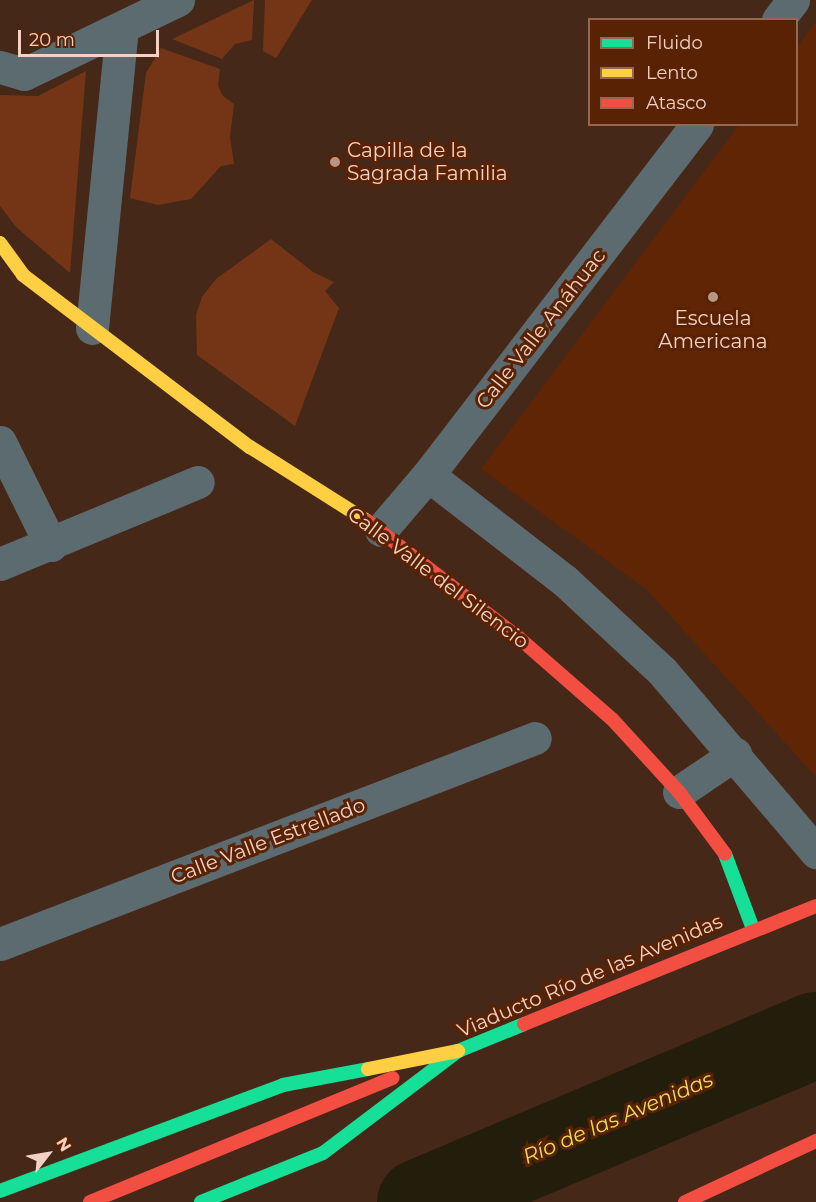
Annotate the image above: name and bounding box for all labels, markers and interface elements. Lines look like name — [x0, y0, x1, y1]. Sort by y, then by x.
scale bar — [21, 18, 162, 56]
legend — [588, 18, 798, 126]
text: 20 m — [29, 29, 75, 51]
text: Fluido — [646, 32, 703, 54]
text: Lento — [646, 62, 698, 84]
text: Atasco — [646, 92, 706, 114]
place label: Capilla de la Sagrada Familia — [347, 138, 508, 185]
marker: Capilla de la Sagrada Familia — [328, 155, 342, 169]
street label: Calle Valle Anáhuac — [471, 244, 611, 414]
marker: Escuela Americana — [706, 290, 720, 304]
place label: Escuela Americana — [658, 306, 768, 353]
street label: Calle Valle del Silencio — [343, 502, 533, 654]
street label: Calle Valle Estrellado — [167, 793, 369, 889]
street label: Viaducto Río de las Avenidas — [454, 909, 726, 1043]
water label: Río de las Avenidas — [519, 1066, 717, 1170]
north arrow — [18, 1124, 78, 1184]
text: N — [52, 1134, 75, 1155]

